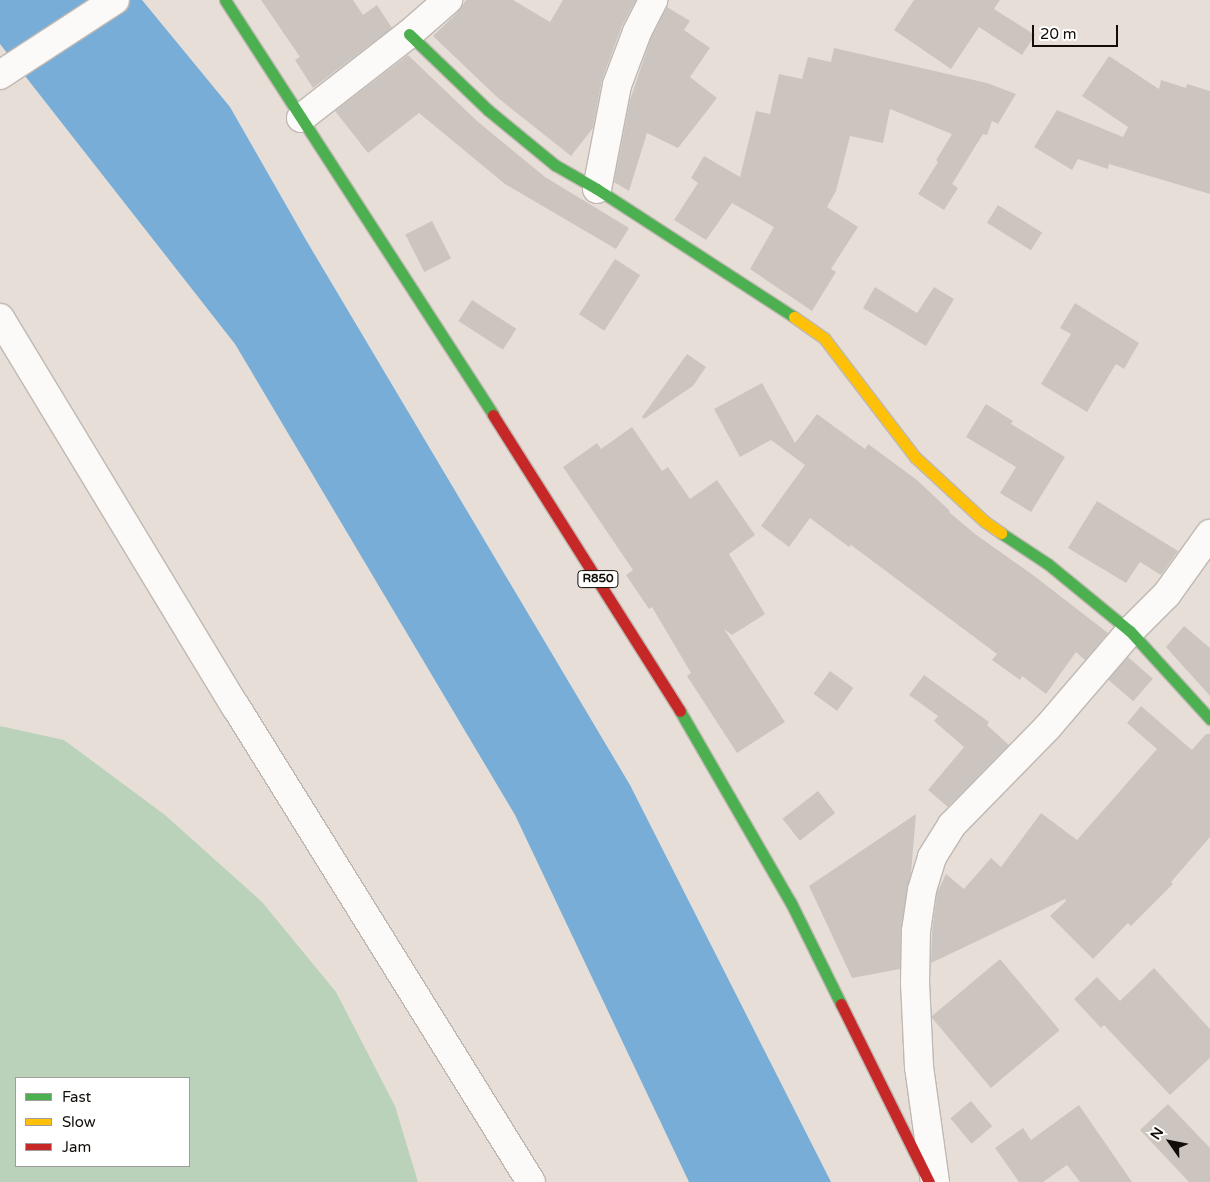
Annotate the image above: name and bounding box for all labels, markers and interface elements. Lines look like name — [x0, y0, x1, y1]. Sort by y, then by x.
scale bar — [1035, 15, 1121, 47]
text: 20 m — [1040, 25, 1077, 43]
road number: R850 — [577, 570, 619, 588]
legend — [15, 1077, 190, 1167]
text: Fast — [62, 1088, 91, 1106]
text: Slow — [62, 1113, 96, 1131]
north arrow — [1145, 1117, 1195, 1167]
text: N — [1147, 1124, 1167, 1143]
text: Jam — [62, 1138, 91, 1156]

